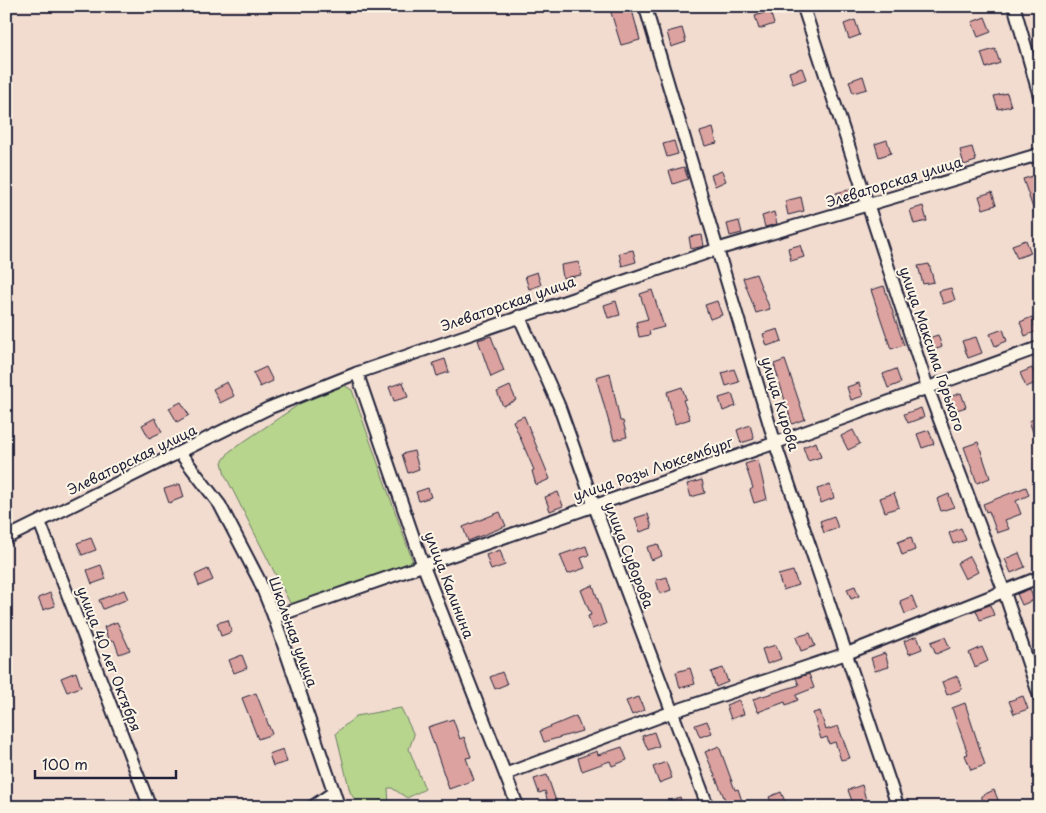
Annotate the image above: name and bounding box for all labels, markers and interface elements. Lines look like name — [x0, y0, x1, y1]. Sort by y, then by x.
street label: Элеваторская улица — [823, 151, 965, 212]
street label: улица Максима Горького — [894, 264, 971, 434]
street label: Элеваторская улица — [438, 271, 578, 336]
street label: улица Кирова — [756, 354, 805, 454]
street label: Элеваторская улица — [64, 419, 200, 500]
street label: улица Розы Люксембург — [570, 431, 737, 506]
street label: улица Суворова — [599, 498, 660, 612]
street label: улица Калинина — [419, 528, 480, 642]
street label: Школьная улица — [264, 574, 323, 690]
street label: улица 40 лет Октября — [72, 583, 147, 734]
scale bar — [35, 748, 176, 780]
text: 100 m — [42, 752, 88, 775]

